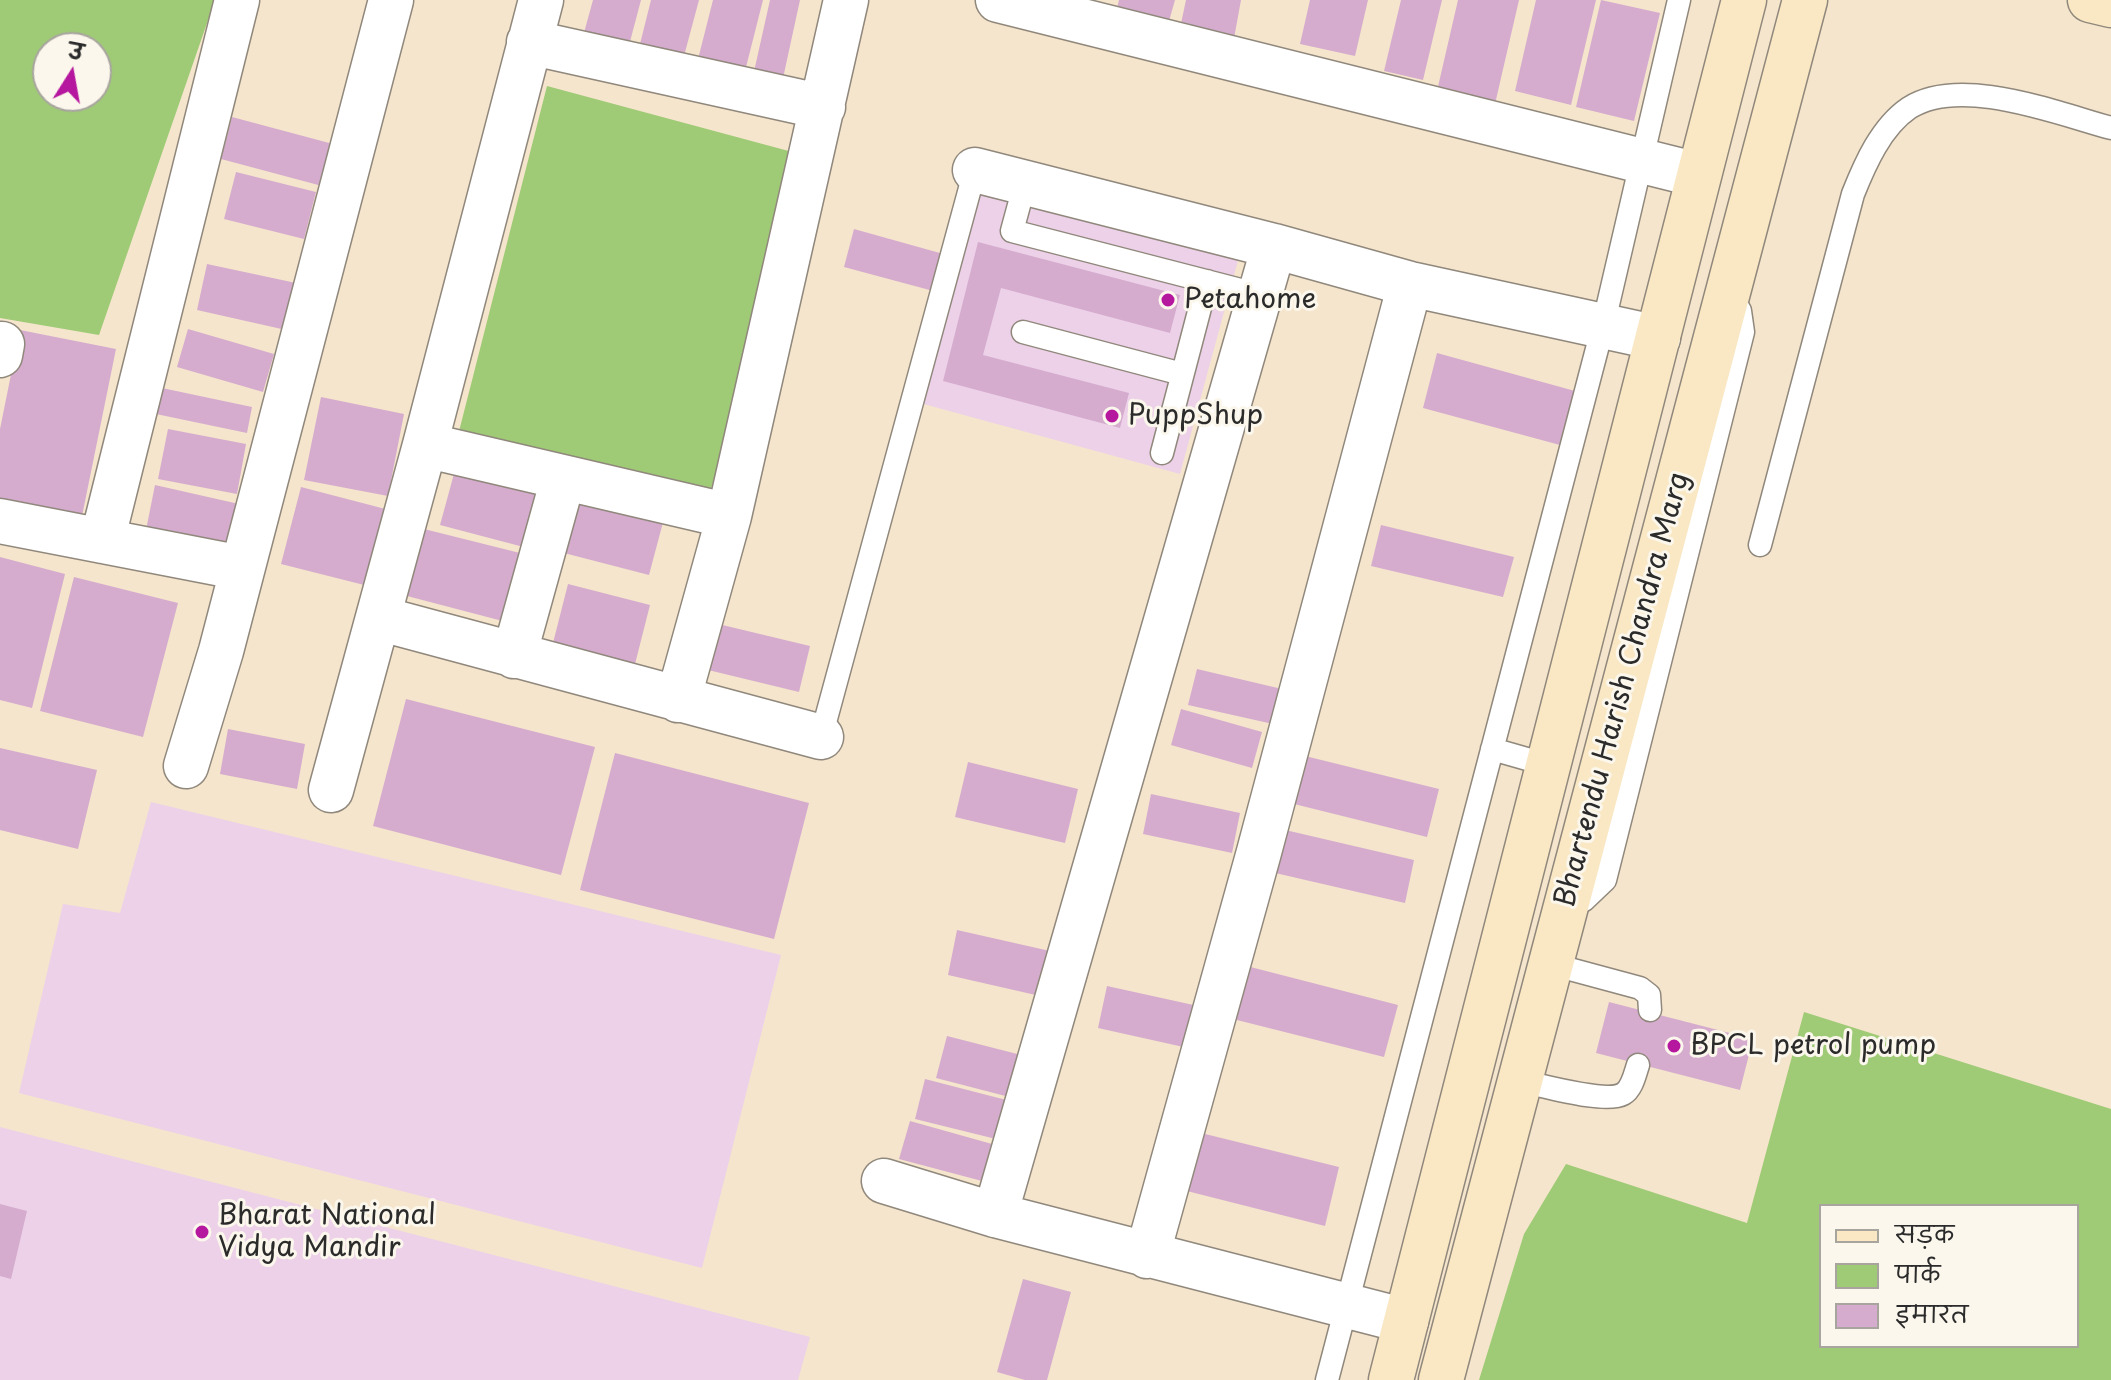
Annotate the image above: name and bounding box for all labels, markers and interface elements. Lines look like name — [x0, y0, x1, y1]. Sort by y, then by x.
north arrow — [32, 32, 112, 112]
text: उ — [66, 32, 87, 68]
place label: Petahome — [1184, 283, 1316, 317]
marker: Petahome — [1159, 291, 1177, 309]
place label: PuppShup — [1128, 399, 1263, 433]
marker: PuppShup — [1103, 407, 1121, 425]
street label: Bhartendu Harish Chandra Marg — [1549, 469, 1697, 911]
place label: BPCL petrol pump — [1690, 1029, 1936, 1063]
marker: BPCL petrol pump — [1665, 1037, 1683, 1055]
place label: Bharat National Vidya Mandir — [218, 1199, 436, 1265]
legend — [1819, 1204, 2079, 1348]
text: सड़क — [1895, 1215, 1954, 1251]
marker: Bharat National Vidya Mandir — [193, 1223, 211, 1241]
text: पार्क — [1895, 1255, 1940, 1291]
text: इमारत — [1895, 1295, 1968, 1331]

